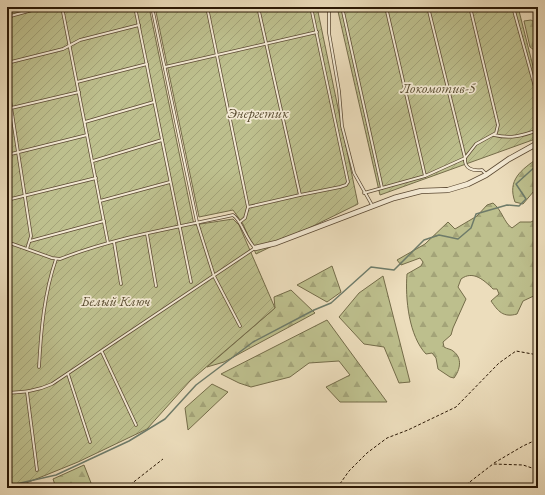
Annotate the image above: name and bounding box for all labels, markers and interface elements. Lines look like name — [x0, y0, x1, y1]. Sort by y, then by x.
park label: Локомотив-5 — [400, 79, 477, 97]
park label: Энергетик — [227, 104, 289, 122]
park label: Белый Ключ — [80, 292, 151, 310]

